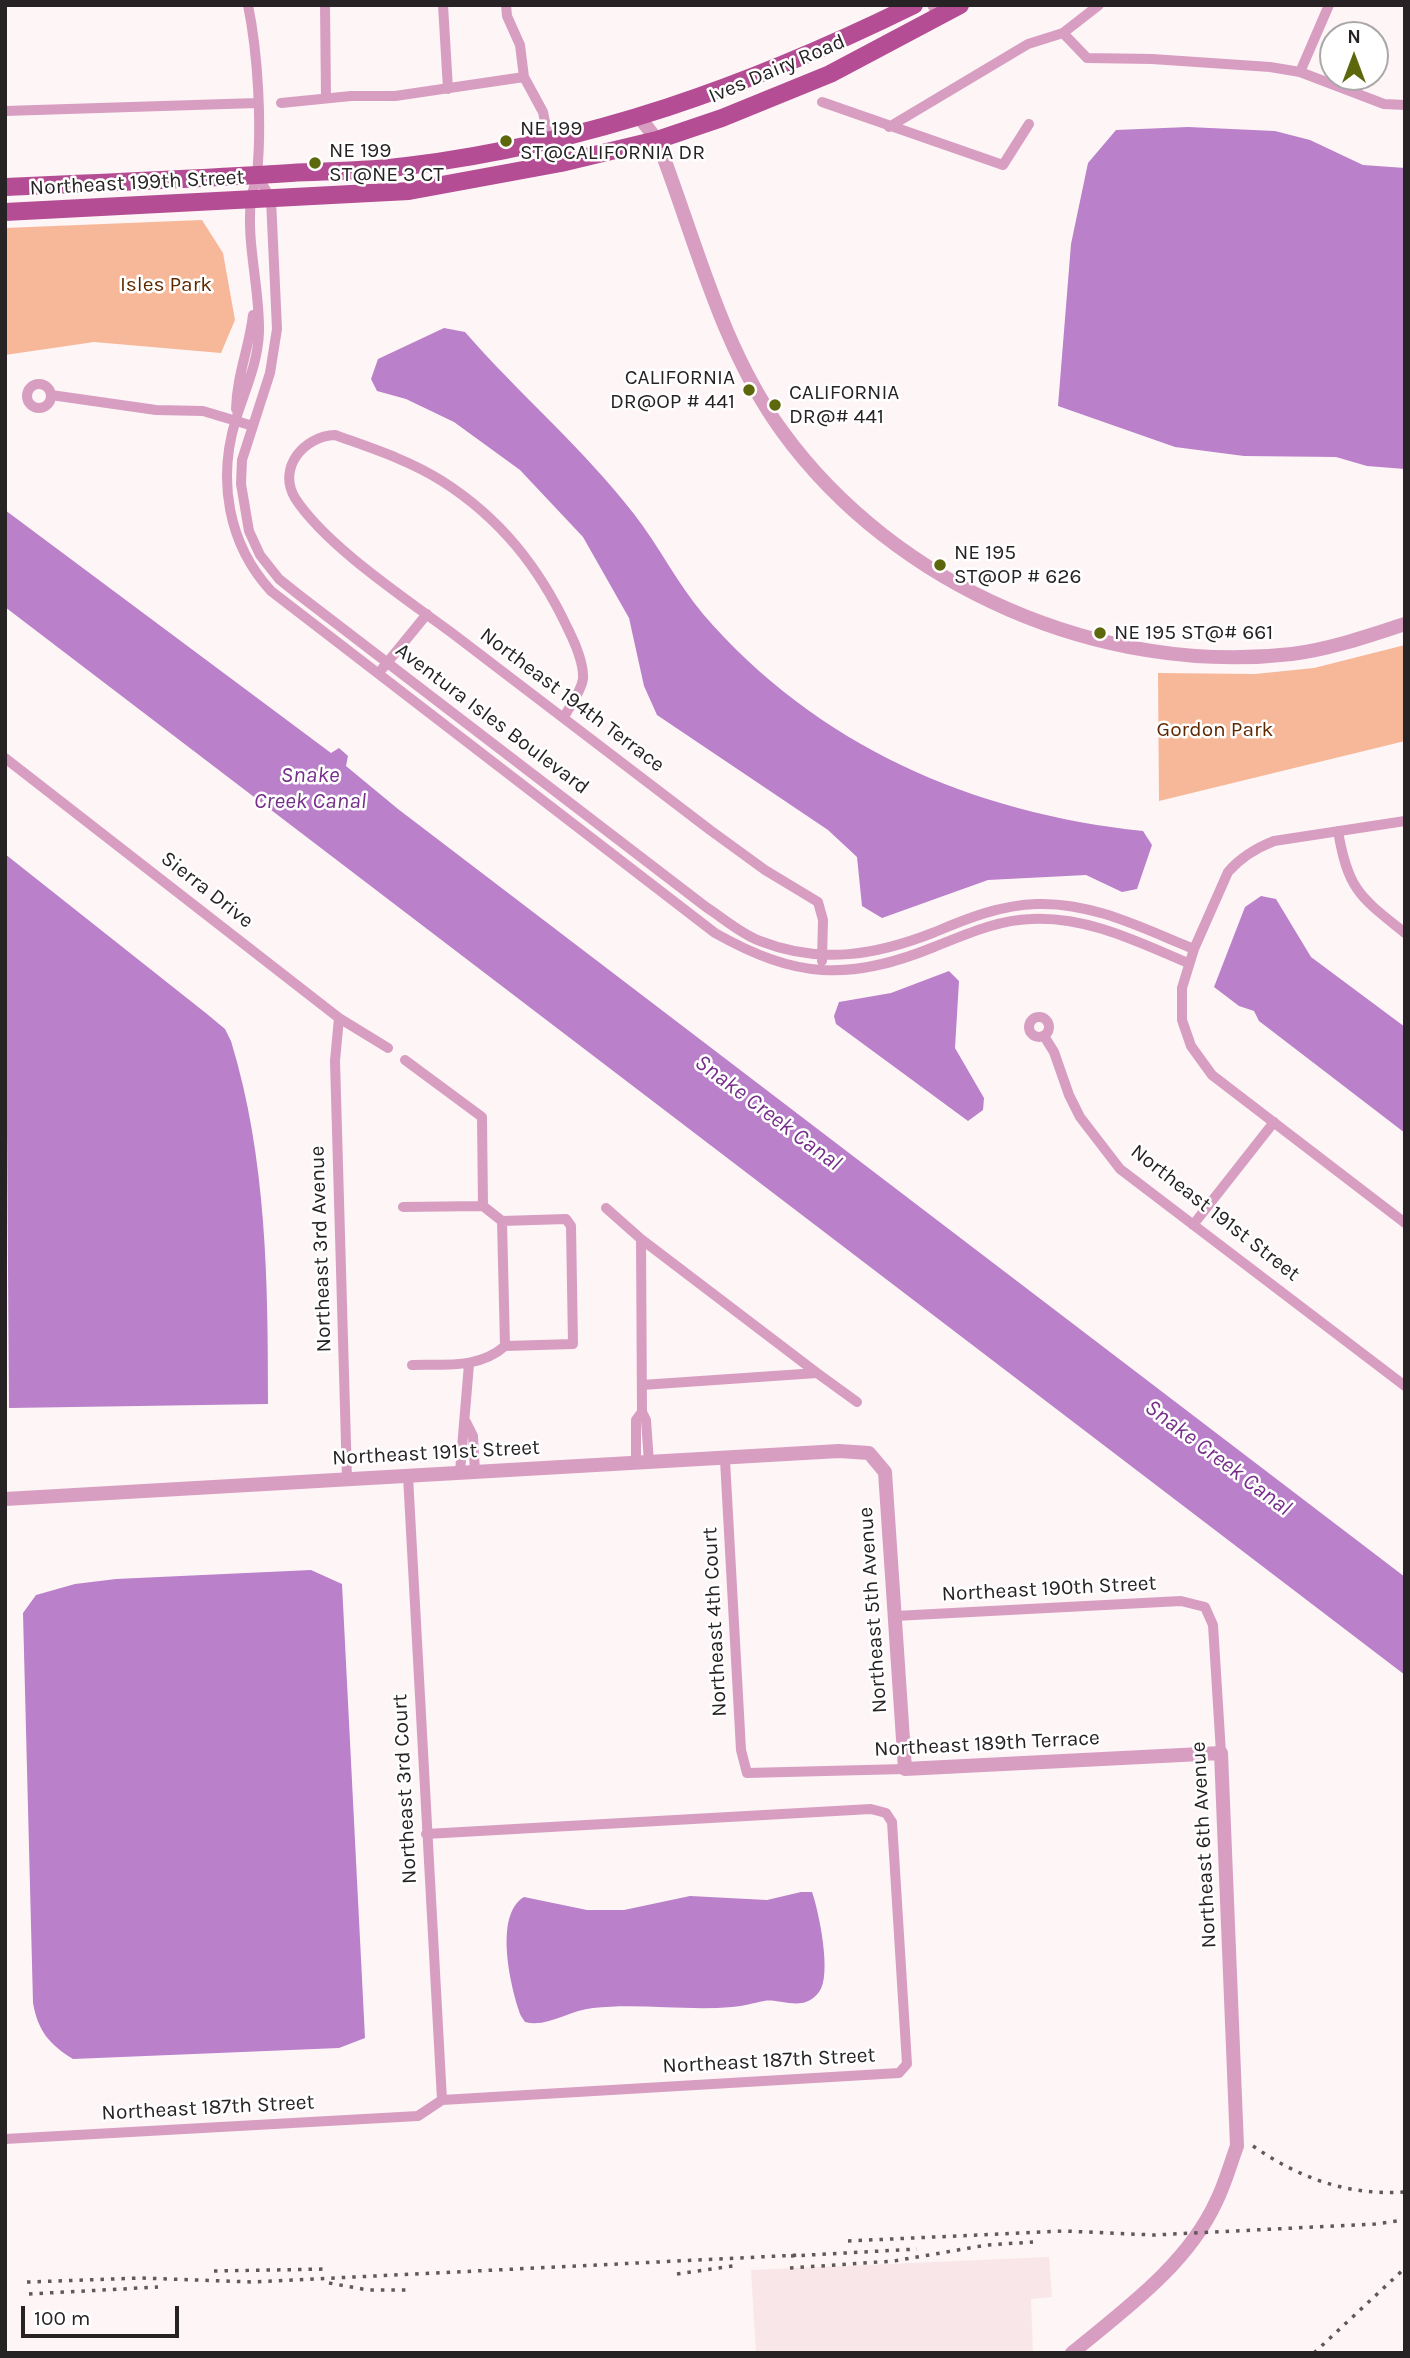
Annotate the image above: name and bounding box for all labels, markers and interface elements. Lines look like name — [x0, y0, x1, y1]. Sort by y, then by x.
north arrow — [1319, 21, 1389, 91]
text: N — [1347, 26, 1361, 48]
street label: Ives Dairy Road — [705, 29, 849, 109]
place label: NE 199 ST@CALIFORNIA DR — [520, 116, 705, 166]
marker: NE 199 ST@CALIFORNIA DR — [498, 133, 514, 149]
place label: NE 199 ST@NE 3 CT — [329, 138, 444, 188]
marker: NE 199 ST@NE 3 CT — [307, 155, 323, 171]
street label: Northeast 199th Street — [29, 165, 245, 201]
park label: Isles Park — [120, 272, 212, 298]
place label: CALIFORNIA DR@OP # 441 — [610, 365, 735, 415]
place label: CALIFORNIA DR@# 441 — [789, 380, 899, 430]
marker: CALIFORNIA DR@OP # 441 — [741, 382, 757, 398]
marker: CALIFORNIA DR@# 441 — [767, 397, 783, 413]
place label: NE 195 ST@OP # 626 — [954, 540, 1081, 590]
marker: NE 195 ST@OP # 626 — [932, 557, 948, 573]
place label: NE 195 ST@# 661 — [1114, 620, 1273, 646]
street label: Northeast 194th Terrace — [475, 622, 669, 778]
marker: NE 195 ST@# 661 — [1092, 625, 1108, 641]
street label: Aventura Isles Boulevard — [390, 638, 594, 800]
park label: Gordon Park — [1157, 717, 1273, 743]
water label: Snake Creek Canal — [254, 761, 366, 815]
street label: Sierra Drive — [156, 846, 258, 934]
water label: Snake Creek Canal — [689, 1049, 847, 1177]
street label: Northeast 191st Street — [1125, 1139, 1305, 1287]
street label: Northeast 3rd Avenue — [305, 1145, 337, 1353]
water label: Snake Creek Canal — [1139, 1394, 1297, 1522]
street label: Northeast 191st Street — [332, 1435, 540, 1471]
street label: Northeast 5th Avenue — [853, 1506, 893, 1714]
street label: Northeast 4th Court — [697, 1526, 733, 1718]
street label: Northeast 190th Street — [941, 1571, 1157, 1607]
street label: Northeast 3rd Court — [387, 1693, 423, 1885]
street label: Northeast 189th Terrace — [874, 1726, 1100, 1762]
street label: Northeast 6th Avenue — [1186, 1741, 1222, 1949]
street label: Northeast 187th Street — [662, 2043, 876, 2079]
street label: Northeast 187th Street — [101, 2090, 315, 2126]
scale bar — [24, 2292, 182, 2336]
text: 100 m — [34, 2306, 91, 2330]

